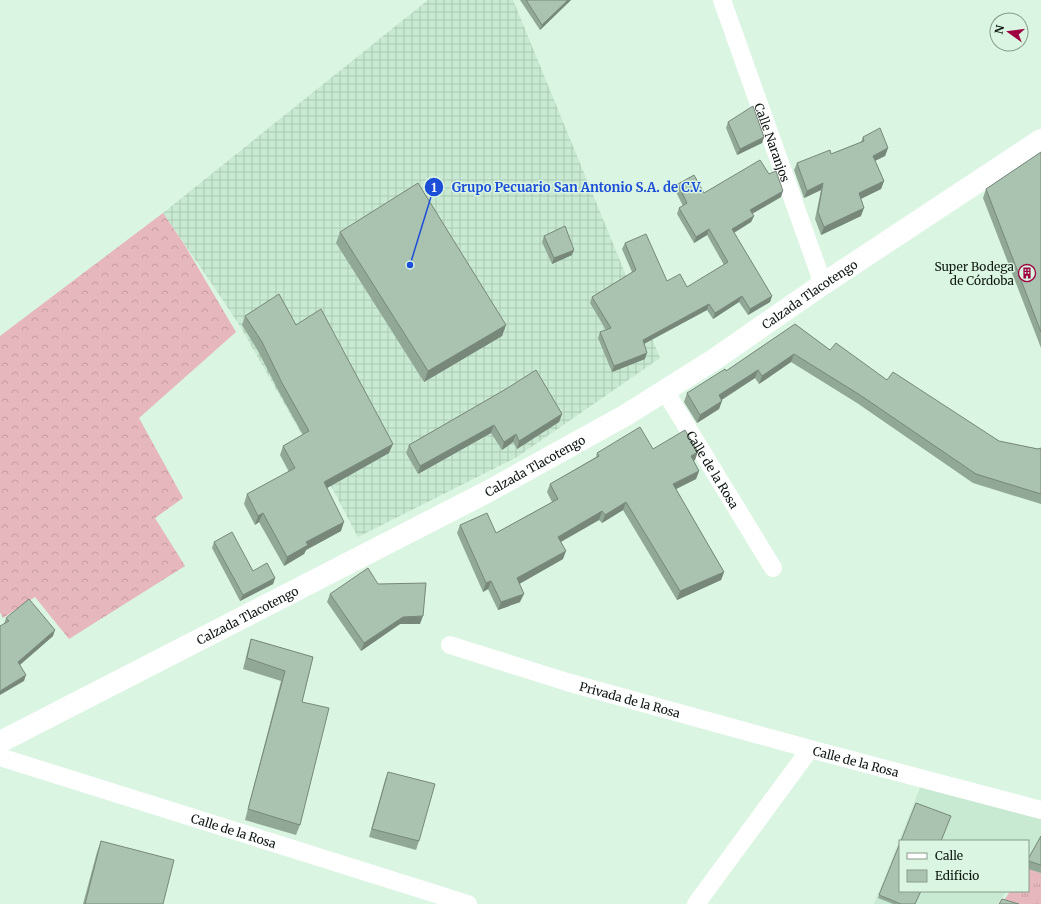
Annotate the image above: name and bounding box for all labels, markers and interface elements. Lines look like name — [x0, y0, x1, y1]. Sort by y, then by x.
north arrow — [989, 12, 1029, 52]
text: N — [991, 23, 1007, 35]
street label: Calle Naranjos — [752, 101, 794, 184]
callout: Grupo Pecuario San Antonio S.A. de C.V. — [424, 175, 710, 200]
text: Grupo Pecuario San Antonio S.A. de C.V. — [452, 179, 702, 196]
text: 1 — [431, 180, 437, 195]
street label: Calzada Tlacotengo — [759, 256, 860, 332]
place label: Super Bodega de Córdoba — [934, 259, 1015, 288]
building icon: Super Bodega de Córdoba — [1017, 263, 1037, 283]
street label: Calle de la Rosa — [684, 428, 743, 512]
street label: Calzada Tlacotengo — [482, 432, 588, 499]
street label: Calzada Tlacotengo — [194, 583, 301, 647]
street label: Privada de la Rosa — [578, 678, 683, 721]
street label: Calle de la Rosa — [811, 743, 901, 780]
street label: Calle de la Rosa — [189, 810, 279, 851]
legend — [899, 840, 1029, 892]
text: Calle — [935, 848, 963, 863]
text: Edificio — [935, 868, 979, 883]

